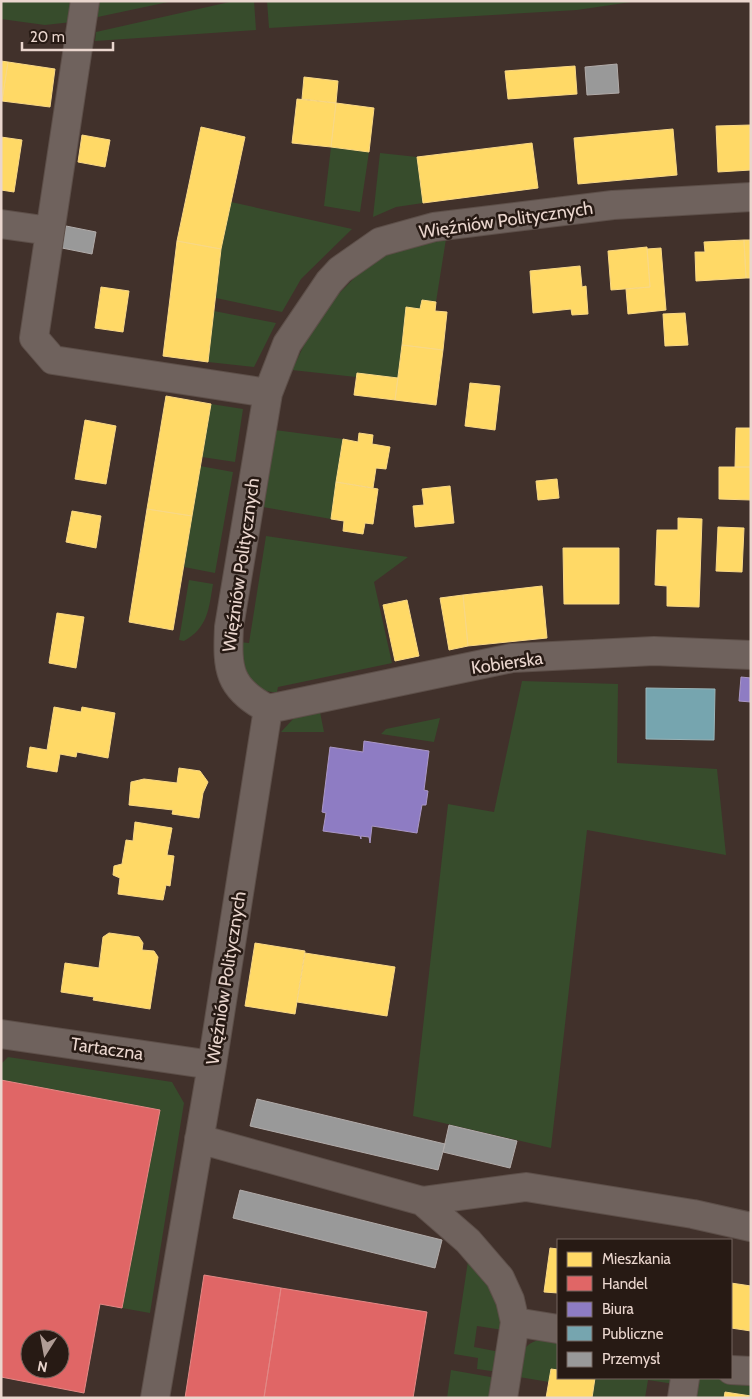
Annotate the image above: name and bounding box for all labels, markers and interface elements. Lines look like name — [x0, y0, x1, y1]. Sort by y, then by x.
scale bar — [22, 20, 114, 52]
text: 20 m — [30, 28, 65, 46]
street label: Więźniów Politycznych — [418, 197, 594, 243]
street label: Więźniów Politycznych — [218, 477, 264, 653]
street label: Kobierska — [470, 647, 545, 679]
street label: Więźniów Politycznych — [201, 890, 251, 1066]
street label: Tartaczna — [69, 1033, 145, 1065]
legend — [557, 1239, 732, 1379]
text: Mieszkania — [602, 1250, 672, 1268]
text: Handel — [602, 1275, 648, 1293]
text: Biura — [602, 1300, 635, 1318]
text: Publiczne — [602, 1325, 664, 1343]
north arrow — [20, 1329, 70, 1379]
text: Przemysł — [602, 1350, 660, 1368]
text: N — [36, 1357, 49, 1377]

